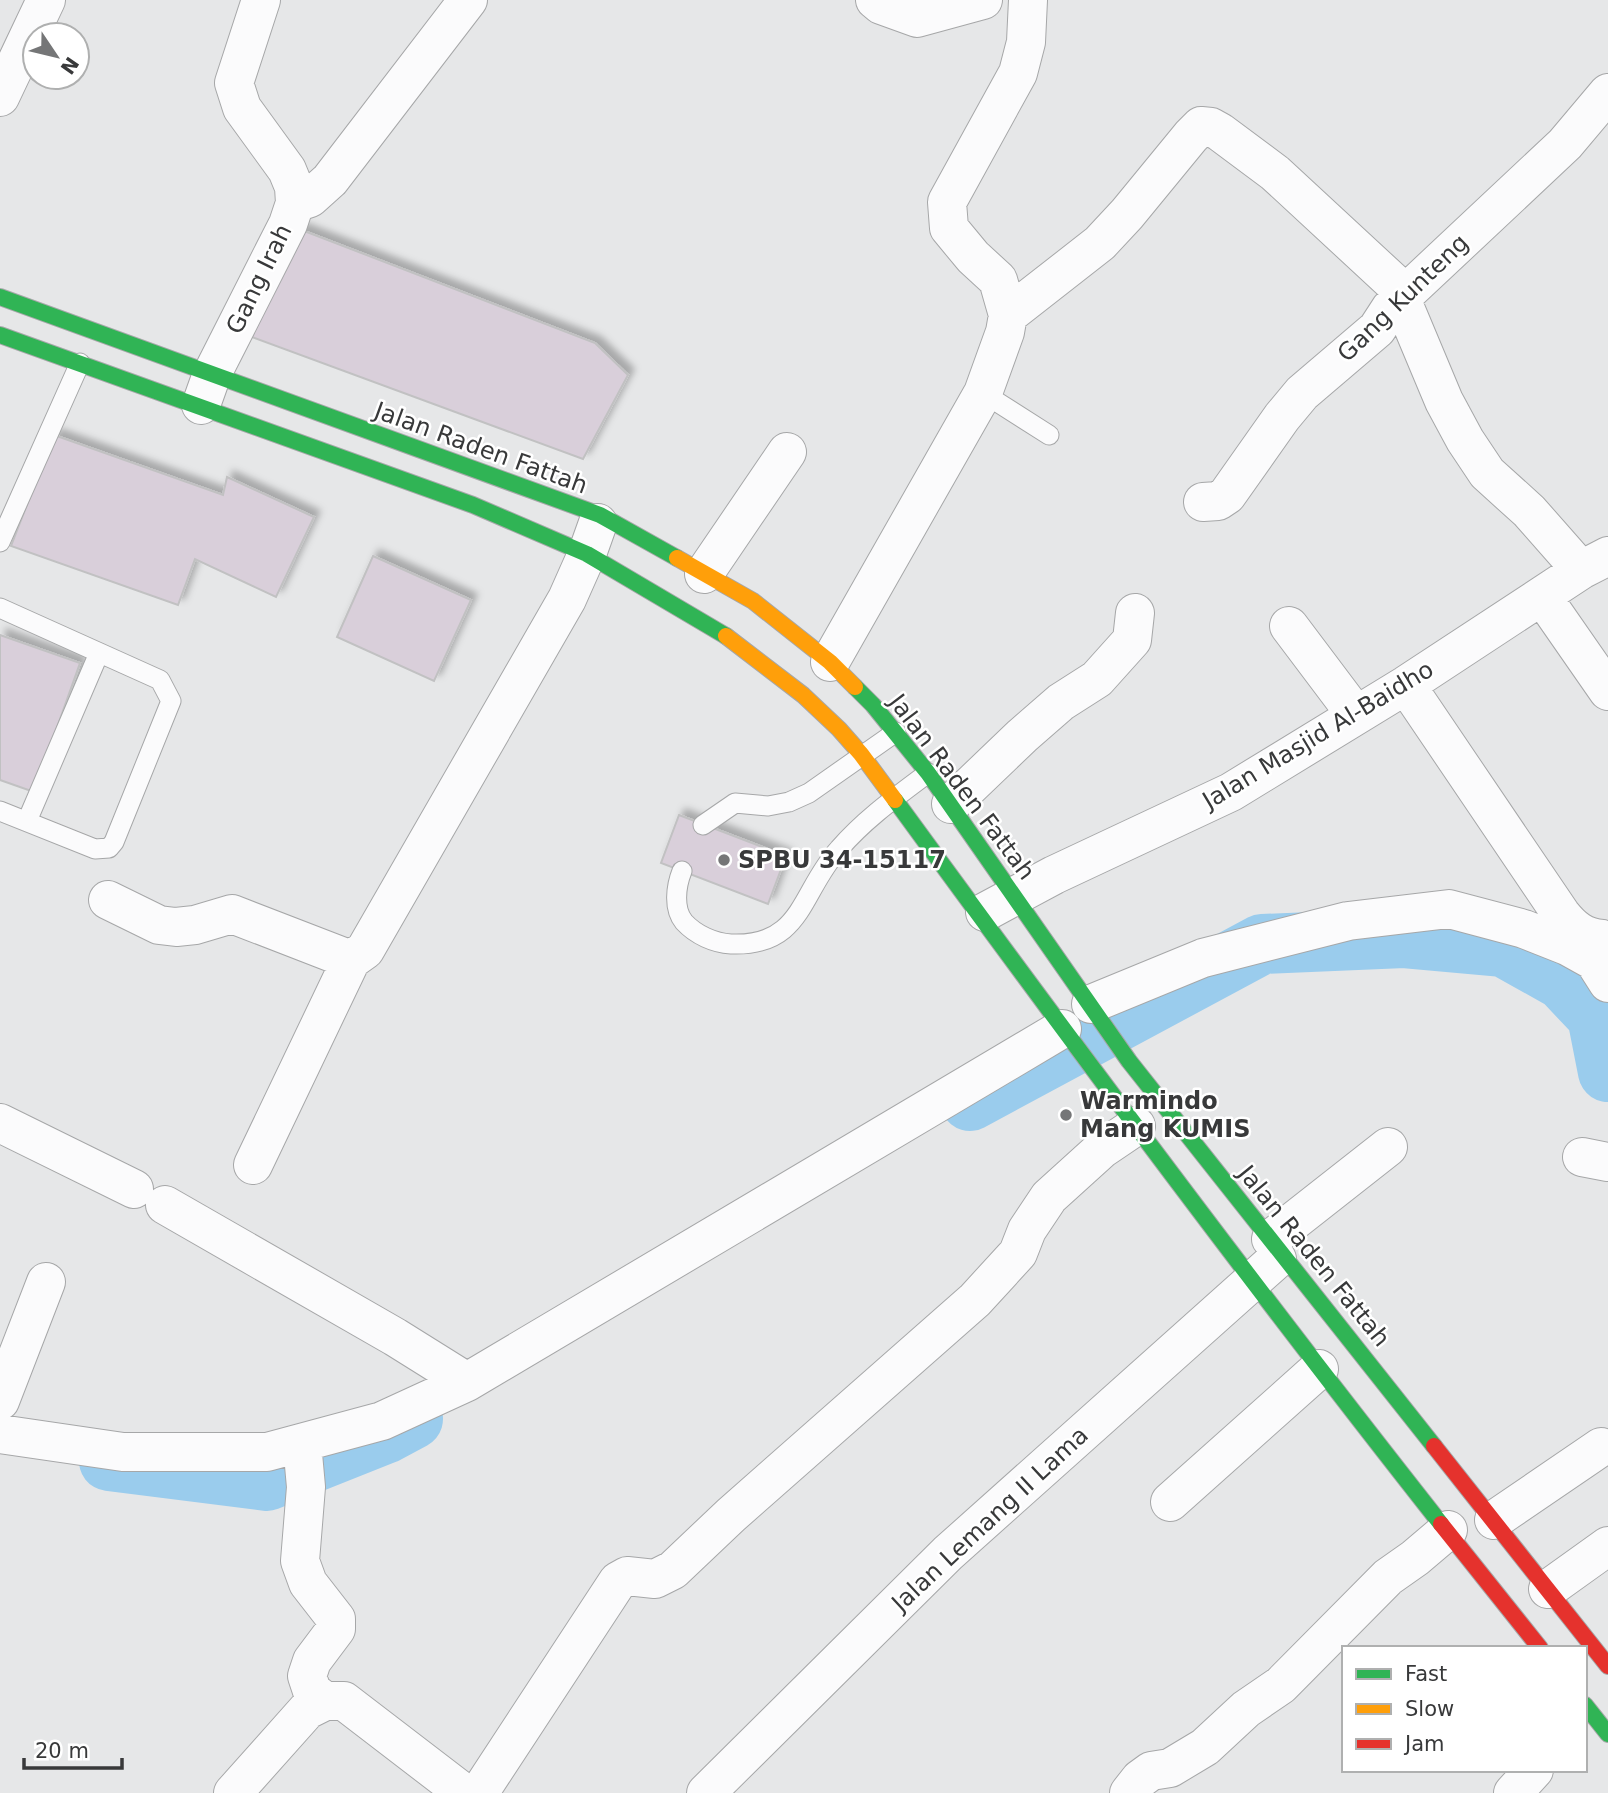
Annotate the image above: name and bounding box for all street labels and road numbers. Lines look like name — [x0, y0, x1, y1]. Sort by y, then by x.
street label: Gang Irah — [220, 220, 298, 338]
street label: Gang Kunteng — [1332, 229, 1474, 367]
street label: Jalan Raden Fattah — [369, 396, 591, 500]
street label: Jalan Masjid Al-Baidho — [1196, 655, 1438, 816]
street label: Jalan Raden Fattah — [882, 687, 1041, 885]
street label: Jalan Raden Fattah — [1231, 1158, 1396, 1352]
street label: Jalan Lemang II Lama — [885, 1421, 1094, 1619]

